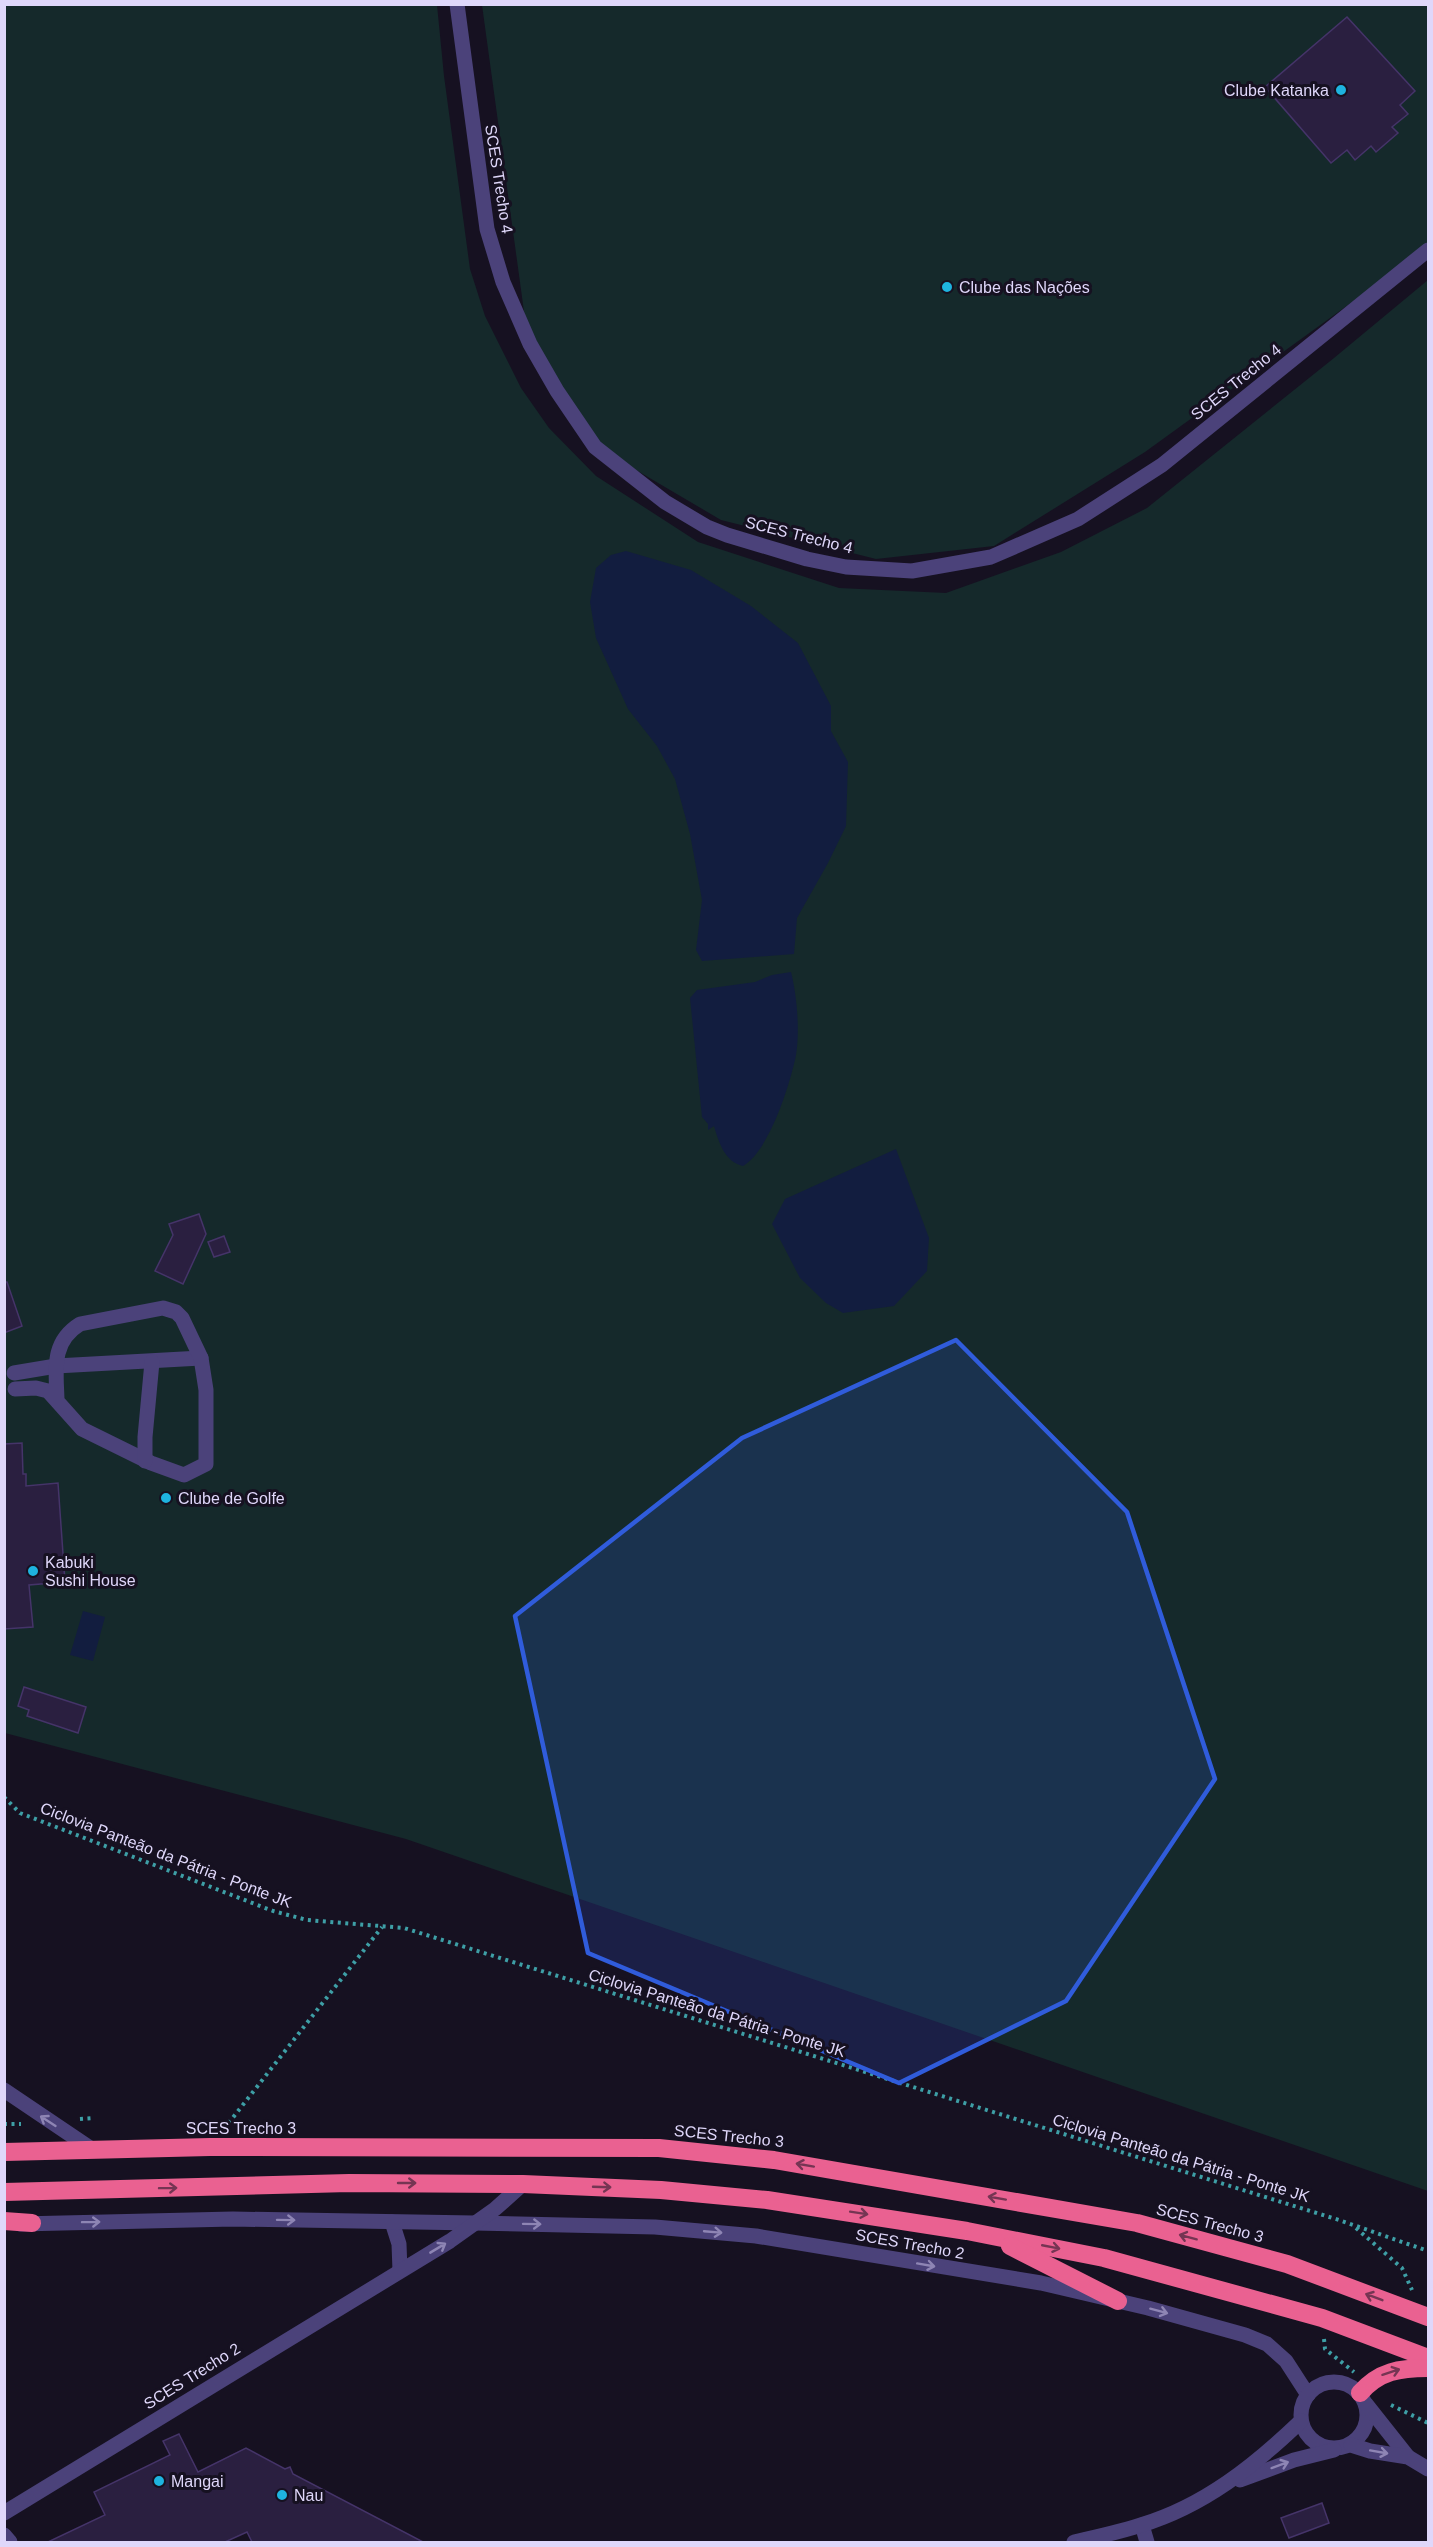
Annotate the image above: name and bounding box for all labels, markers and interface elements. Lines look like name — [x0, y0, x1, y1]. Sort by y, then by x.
place label: Clube Katanka — [1224, 82, 1329, 99]
marker: Clube Katanka — [1334, 83, 1348, 97]
street label: SCES Trecho 4 — [482, 123, 516, 235]
place label: Clube das Nações — [959, 279, 1090, 296]
marker: Clube das Nações — [940, 280, 954, 294]
street label: SCES Trecho 4 — [1188, 341, 1284, 423]
street label: SCES Trecho 4 — [743, 513, 855, 557]
place label: Clube de Golfe — [178, 1490, 285, 1507]
marker: Clube de Golfe — [159, 1491, 173, 1505]
place label: Kabuki Sushi House — [45, 1554, 136, 1589]
marker: Kabuki Sushi House — [26, 1564, 40, 1578]
street label: Ciclovia Panteão da Pátria - Ponte JK — [38, 1799, 294, 1911]
street label: Ciclovia Panteão da Pátria - Ponte JK — [587, 1966, 848, 2060]
street label: Ciclovia Panteão da Pátria - Ponte JK — [1051, 2111, 1312, 2205]
one-way arrow — [40, 2115, 57, 2127]
street label: SCES Trecho 3 — [186, 2120, 296, 2137]
street label: SCES Trecho 3 — [673, 2122, 785, 2150]
one-way arrow — [796, 2160, 816, 2171]
one-way arrow — [397, 2177, 417, 2189]
one-way arrow — [157, 2182, 177, 2193]
one-way arrow — [592, 2182, 612, 2193]
one-way arrow — [988, 2192, 1008, 2203]
street label: SCES Trecho 3 — [1155, 2201, 1266, 2246]
one-way arrow — [848, 2208, 868, 2219]
one-way arrow — [275, 2214, 295, 2226]
one-way arrow — [80, 2216, 100, 2228]
one-way arrow — [522, 2218, 542, 2230]
street label: SCES Trecho 2 — [854, 2226, 966, 2262]
one-way arrow — [703, 2227, 723, 2238]
one-way arrow — [1179, 2231, 1198, 2242]
one-way arrow — [429, 2242, 446, 2254]
one-way arrow — [1040, 2242, 1060, 2253]
one-way arrow — [916, 2260, 936, 2271]
one-way arrow — [1365, 2290, 1384, 2301]
one-way arrow — [1149, 2306, 1168, 2317]
street label: SCES Trecho 2 — [141, 2340, 243, 2412]
one-way arrow — [1381, 2366, 1400, 2377]
one-way arrow — [1369, 2447, 1388, 2458]
one-way arrow — [1271, 2459, 1289, 2470]
place label: Mangai — [171, 2473, 223, 2490]
marker: Mangai — [152, 2474, 166, 2488]
place label: Nau — [294, 2487, 323, 2504]
marker: Nau — [275, 2488, 289, 2502]

